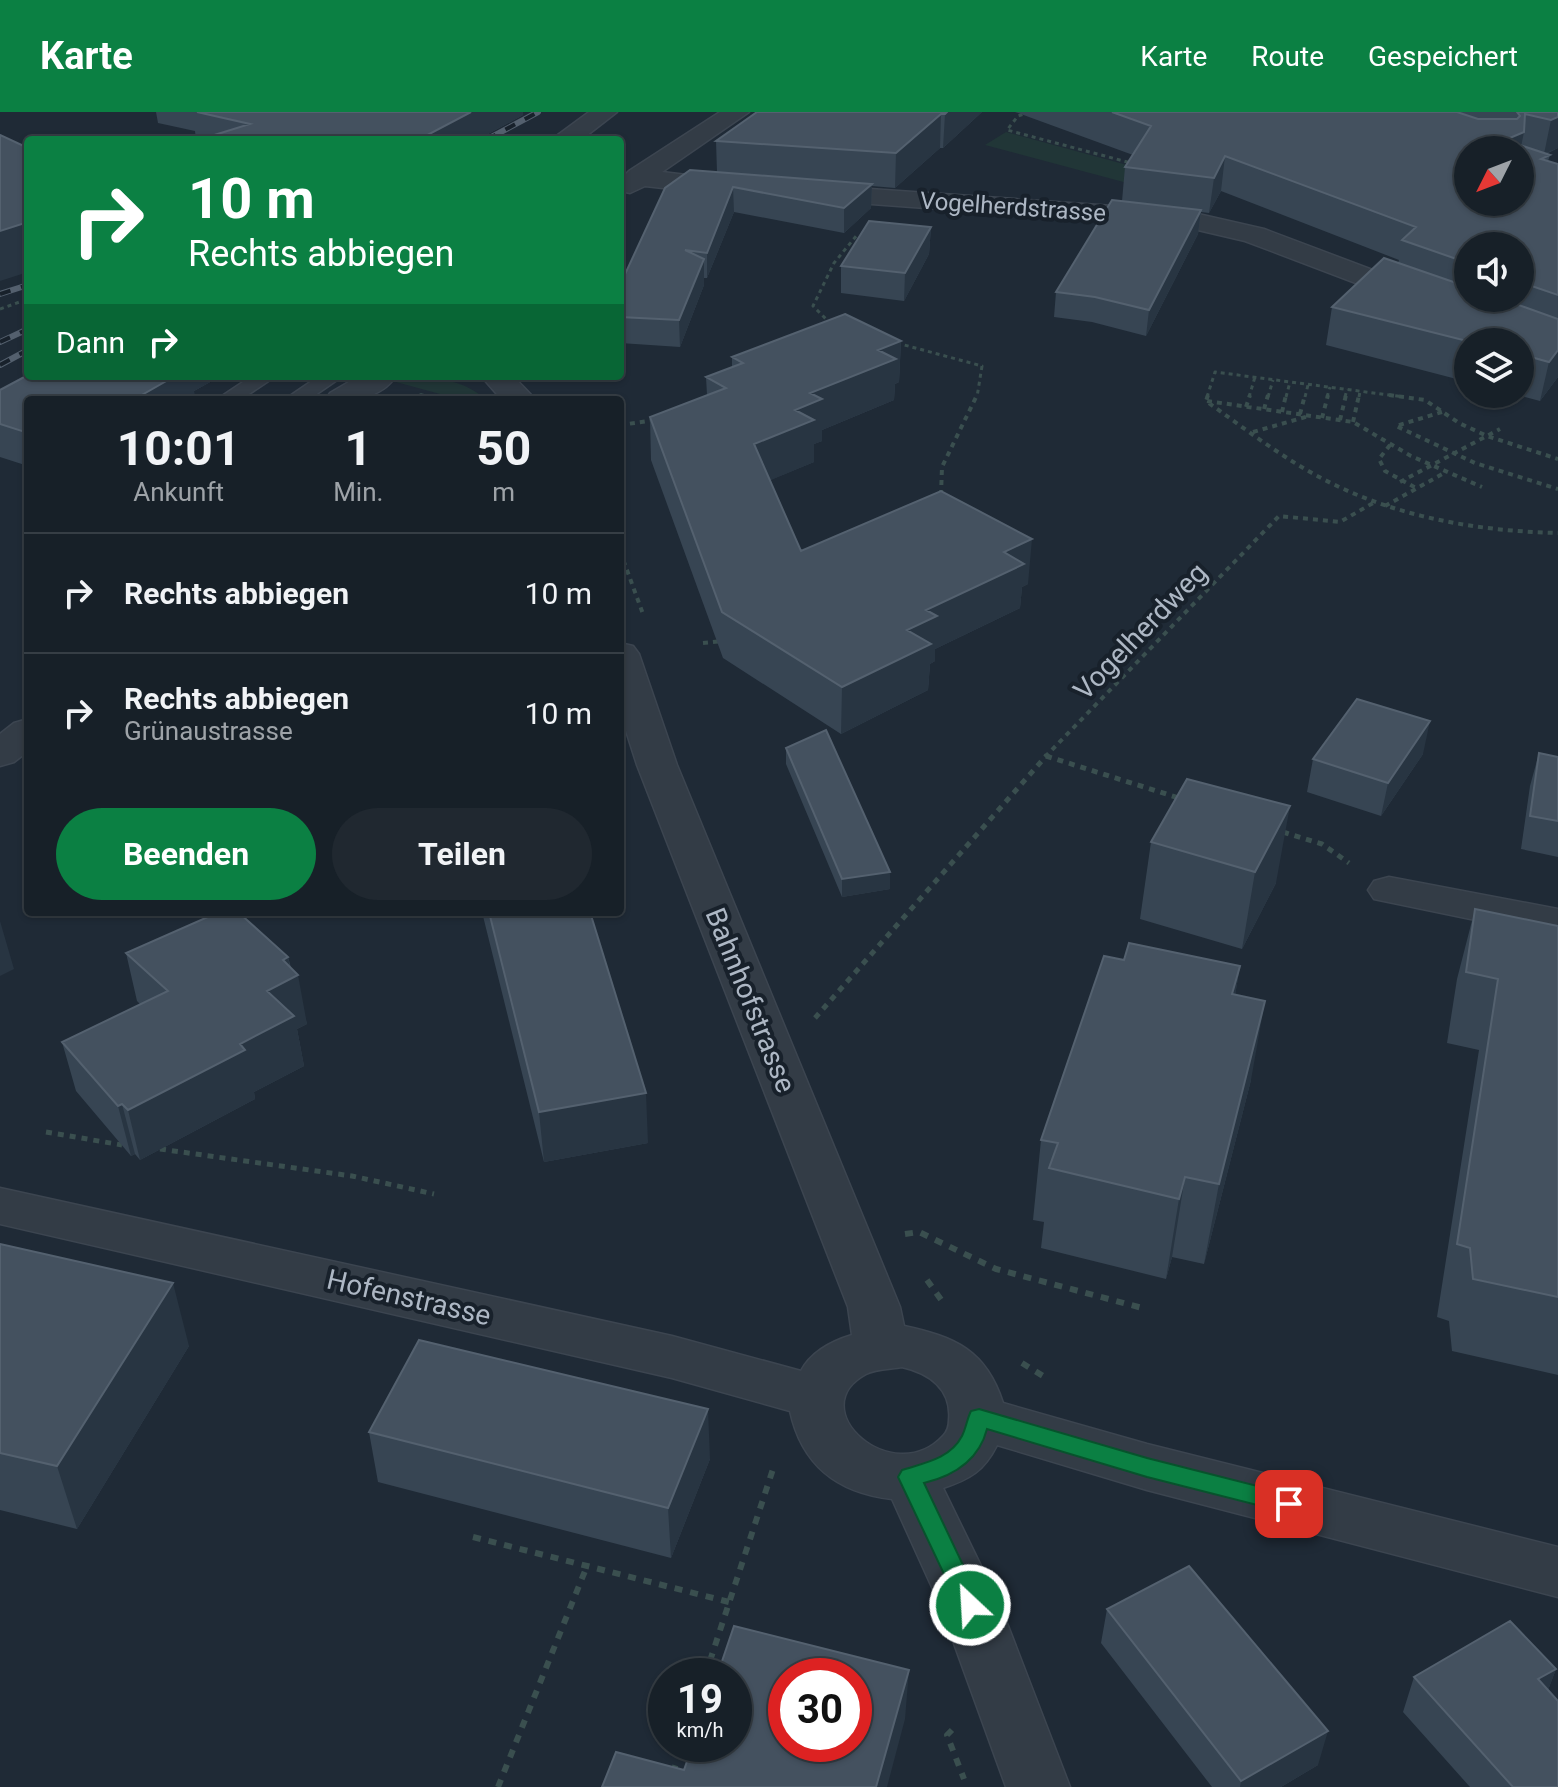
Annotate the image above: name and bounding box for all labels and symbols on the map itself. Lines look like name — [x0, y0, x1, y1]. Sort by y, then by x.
north arrow — [1454, 136, 1534, 216]
street label: Vogelherdstrasse — [919, 187, 1107, 227]
street label: Vogelherdweg — [1067, 556, 1214, 707]
street label: Bahnhofstrasse — [698, 903, 803, 1097]
street label: Hofenstrasse — [324, 1263, 494, 1332]
pin — [1255, 1470, 1323, 1538]
position arrow — [928, 1563, 1012, 1647]
speed limit sign: 30 — [768, 1658, 872, 1762]

